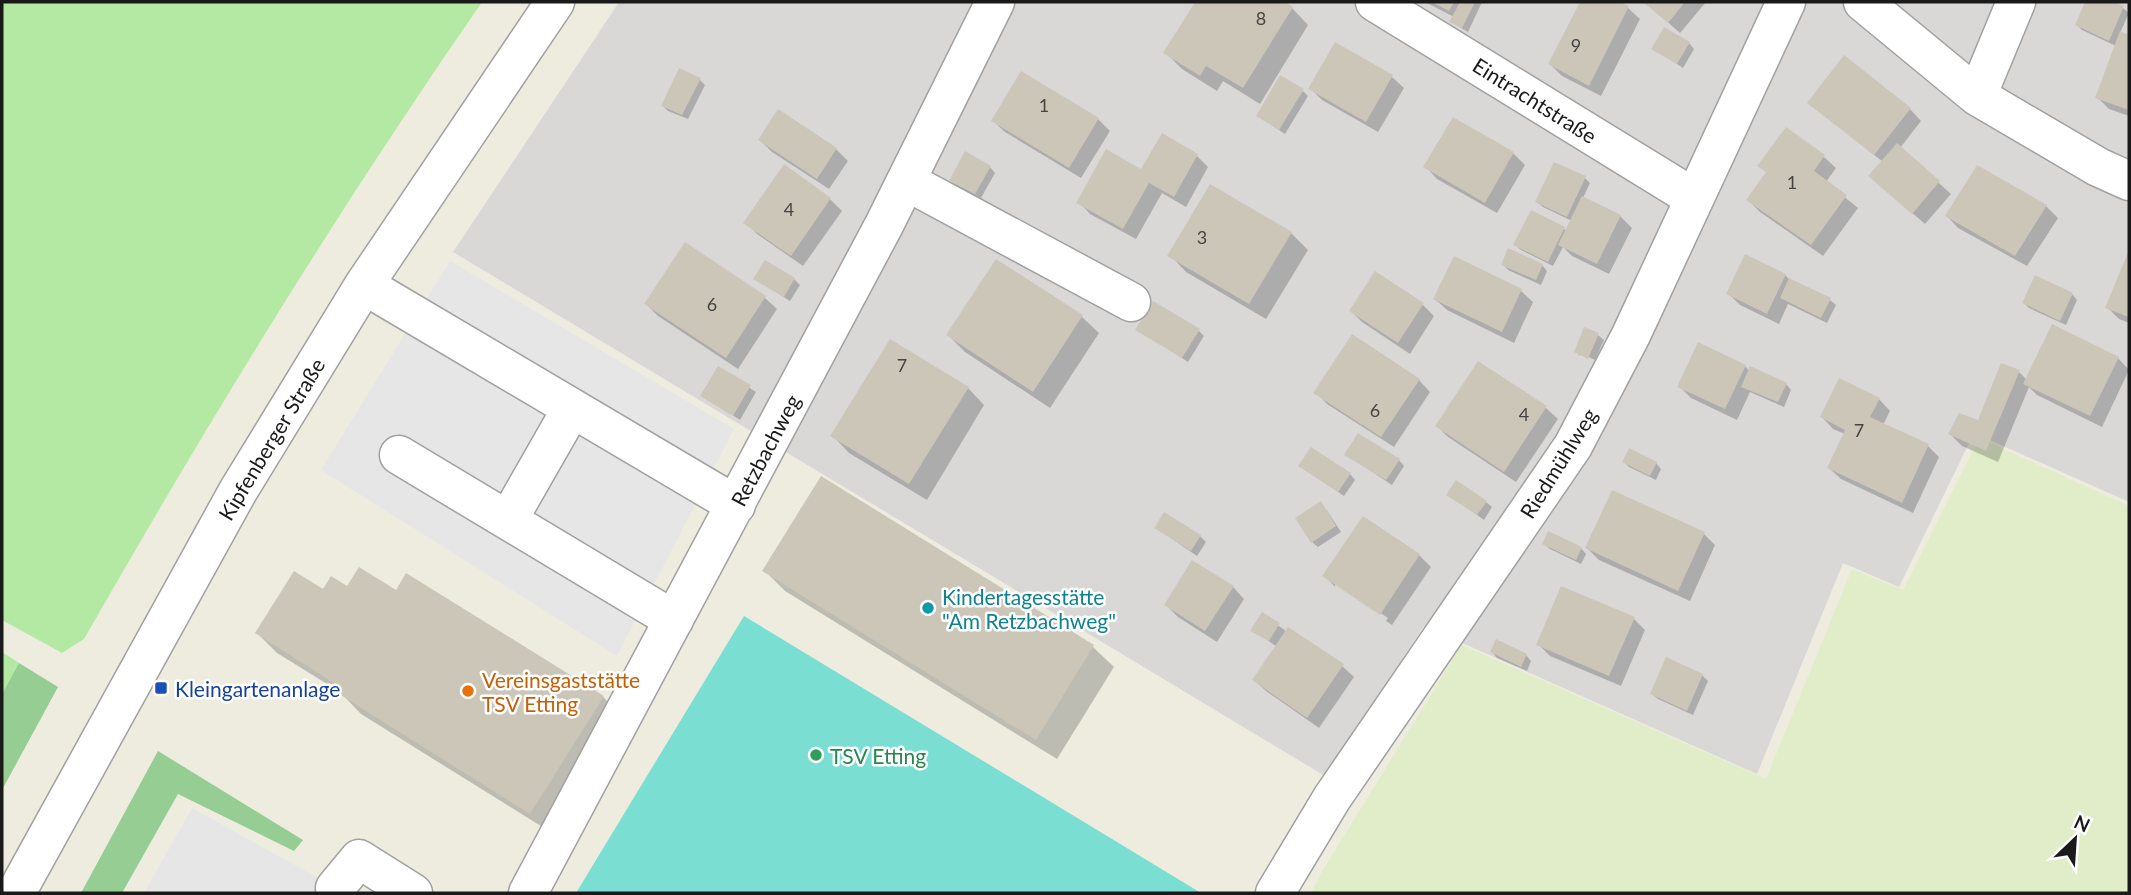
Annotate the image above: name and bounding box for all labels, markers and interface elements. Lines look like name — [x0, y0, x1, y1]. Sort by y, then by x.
house number: 8 — [1256, 7, 1266, 29]
house number: 9 — [1571, 34, 1581, 56]
street label: Eintrachtstraße — [1469, 52, 1601, 148]
house number: 1 — [1039, 94, 1049, 116]
house number: 1 — [1787, 171, 1797, 193]
house number: 4 — [784, 198, 794, 220]
house number: 3 — [1197, 226, 1207, 248]
house number: 6 — [707, 293, 717, 315]
street label: Kipfenberger Straße — [213, 353, 329, 525]
house number: 7 — [897, 354, 907, 376]
street label: Retzbachweg — [725, 390, 805, 510]
house number: 6 — [1370, 399, 1380, 421]
street label: Riedmühlweg — [1514, 403, 1602, 523]
house number: 4 — [1519, 403, 1529, 425]
house number: 7 — [1854, 419, 1864, 441]
place label: Kindertagesstätte "Am Retzbachweg" — [942, 584, 1116, 633]
marker: Kindertagesstätte "Am Retzbachweg" — [920, 600, 936, 616]
place label: Vereinsgaststätte TSV Etting — [482, 667, 640, 716]
place label: Kleingartenanlage — [175, 676, 340, 701]
marker: Kleingartenanlage — [153, 680, 169, 696]
marker: Vereinsgaststätte TSV Etting — [460, 683, 476, 699]
place label: TSV Etting — [830, 743, 926, 768]
marker: TSV Etting — [808, 747, 824, 763]
north arrow — [2040, 804, 2110, 874]
text: N — [2071, 810, 2094, 837]

